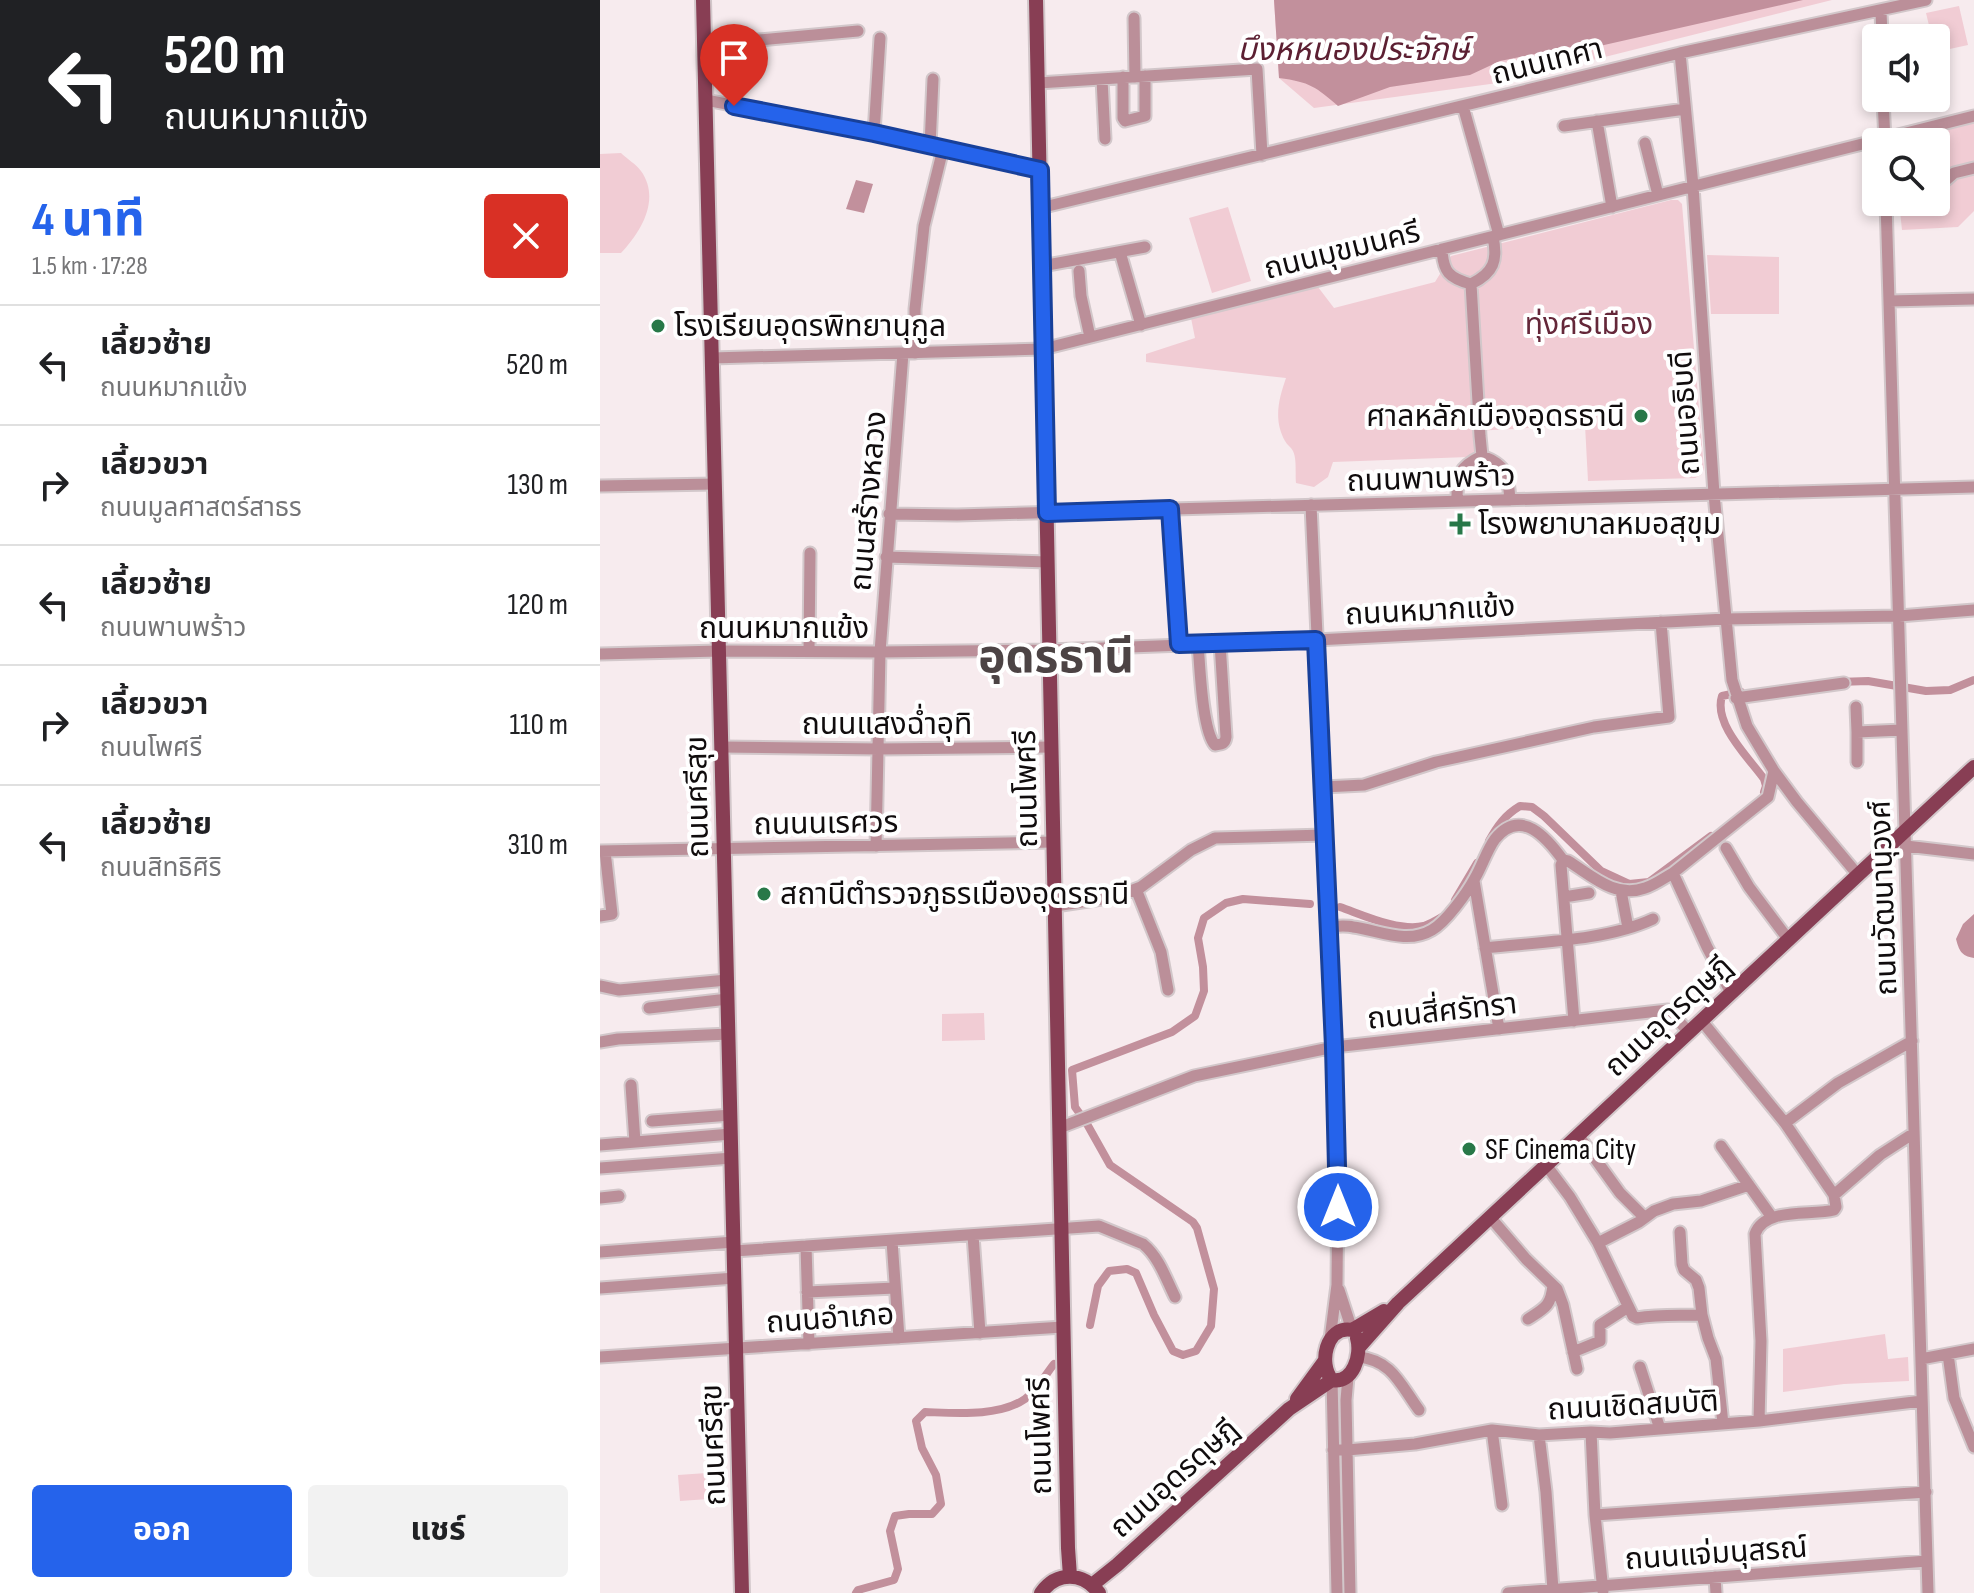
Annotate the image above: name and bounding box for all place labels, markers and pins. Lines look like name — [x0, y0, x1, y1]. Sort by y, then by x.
pin — [700, 24, 768, 106]
place label: โรงเรียนอุดรพิทยานุกูล — [674, 309, 946, 345]
marker: โรงเรียนอุดรพิทยานุกูล — [649, 317, 667, 335]
place label: ศาลหลักเมืองอุดรธานี — [1366, 399, 1625, 435]
marker: ศาลหลักเมืองอุดรธานี — [1632, 407, 1650, 425]
place label: โรงพยาบาลหมอสุขุม — [1478, 507, 1721, 543]
marker: โรงพยาบาลหมอสุขุม — [1449, 513, 1471, 535]
place label: สถานีตำรวจภูธรเมืองอุดรธานี — [780, 877, 1129, 913]
marker: สถานีตำรวจภูธรเมืองอุดรธานี — [755, 885, 773, 903]
place label: SF Cinema City — [1485, 1132, 1636, 1168]
marker: SF Cinema City — [1460, 1140, 1478, 1158]

